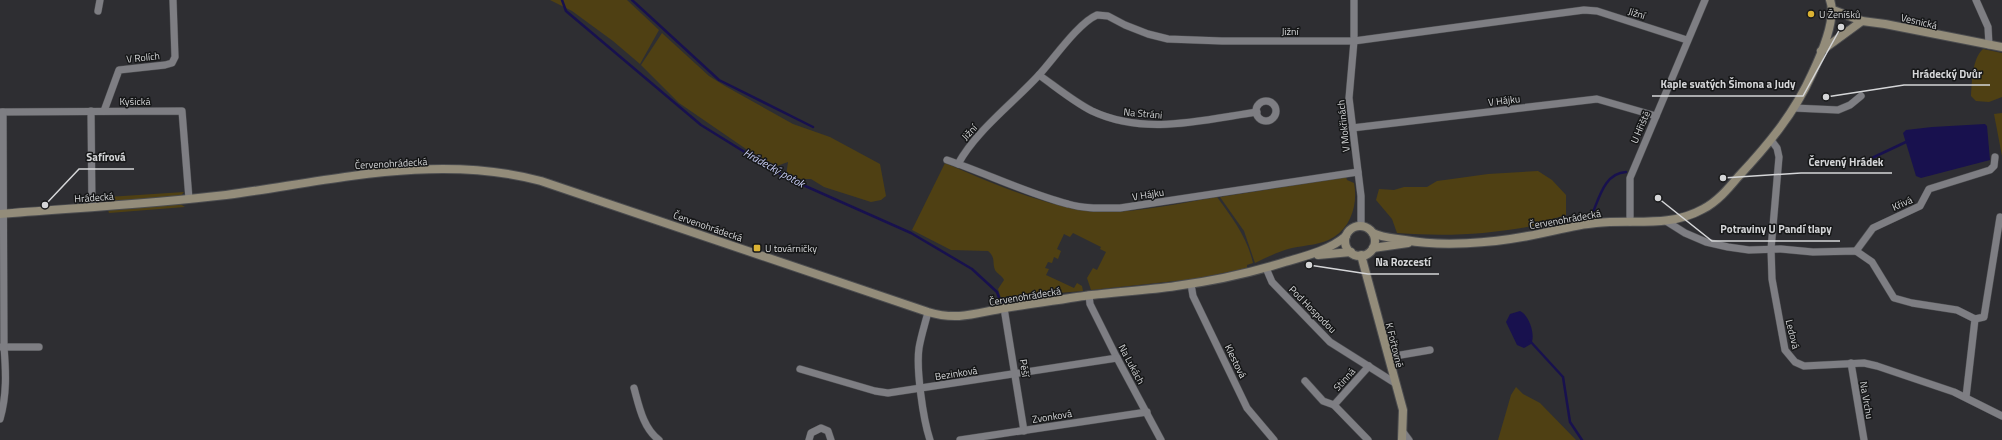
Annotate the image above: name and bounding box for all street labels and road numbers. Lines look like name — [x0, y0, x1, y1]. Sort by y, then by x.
street label: Jižní — [1626, 4, 1648, 24]
street label: Vesnická — [1899, 10, 1939, 33]
street label: Jižní — [1281, 24, 1299, 39]
street label: V Rolích — [126, 48, 161, 67]
street label: V Hájku — [1487, 91, 1521, 110]
street label: Kyšická — [119, 94, 151, 109]
street label: V Mokřinách — [1333, 99, 1354, 153]
street label: Na Stráni — [1123, 104, 1163, 123]
street label: U Hřiště — [1627, 109, 1654, 146]
street label: Jižní — [958, 120, 981, 144]
street label: Červenohrádecká — [354, 154, 428, 173]
street label: V Hájku — [1131, 185, 1165, 204]
street label: Hrádecká — [74, 189, 114, 206]
street label: Křivá — [1890, 192, 1915, 215]
street label: Červenohrádecká — [1528, 206, 1602, 233]
street label: Červenohrádecká — [671, 208, 745, 245]
street label: Pod Hospodou — [1286, 282, 1340, 336]
street label: Červenohrádecká — [988, 283, 1062, 310]
street label: Ledová — [1782, 318, 1803, 350]
street label: K Fořtovně — [1382, 321, 1407, 369]
street label: Na Lukách — [1115, 341, 1148, 387]
street label: Klestová — [1221, 342, 1250, 381]
street label: Pěší — [1016, 358, 1033, 379]
street label: Bezinková — [934, 363, 978, 384]
street label: Stinná — [1330, 364, 1359, 394]
street label: Na Vrchu — [1856, 380, 1877, 420]
street label: Zvonková — [1031, 406, 1073, 427]

